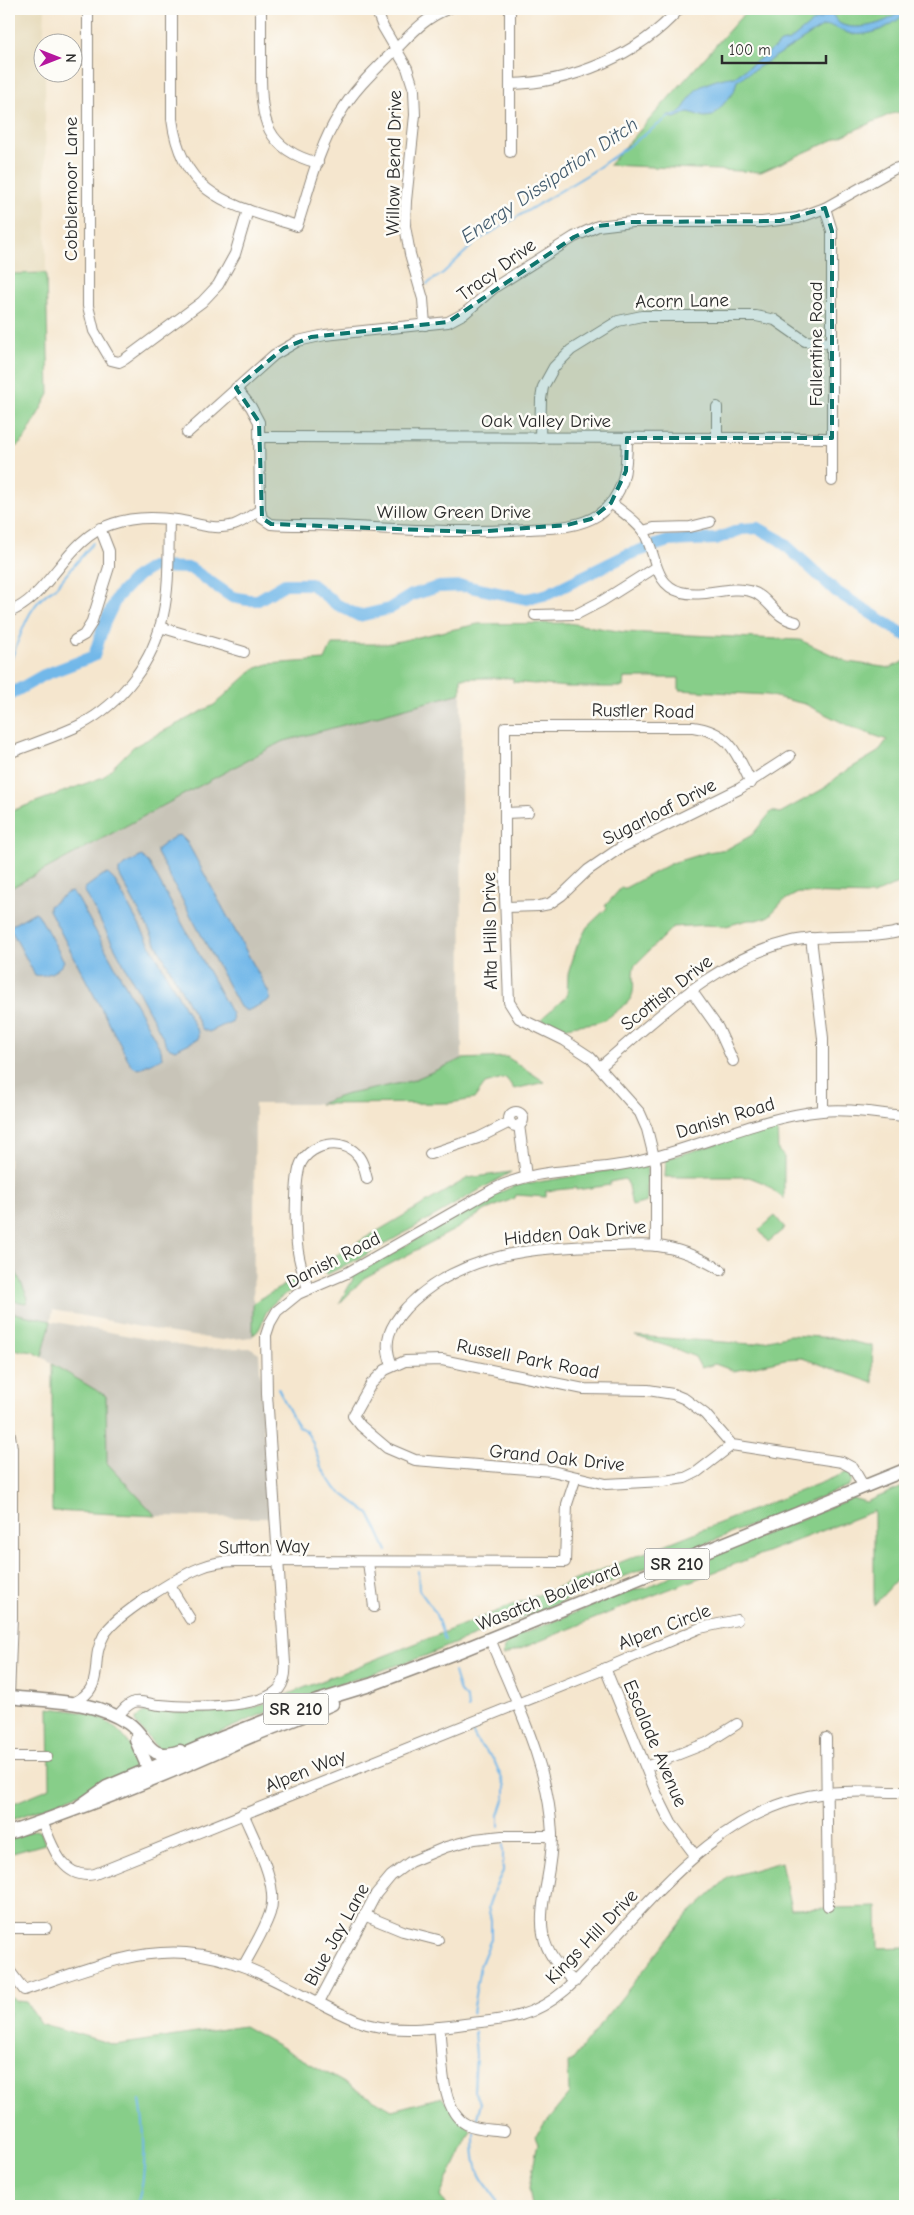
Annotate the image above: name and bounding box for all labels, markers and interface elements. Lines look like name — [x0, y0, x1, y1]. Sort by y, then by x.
north arrow — [32, 32, 82, 82]
scale bar — [722, 32, 825, 64]
text: 100 m — [729, 41, 771, 59]
text: N — [62, 53, 79, 63]
street label: Willow Bend Drive — [382, 90, 406, 236]
water label: Energy Dissipation Ditch — [456, 113, 642, 248]
street label: Cobblemoor Lane — [60, 117, 82, 261]
street label: Tracy Drive — [453, 234, 540, 306]
street label: Fallentine Road — [805, 281, 827, 407]
street label: Acorn Lane — [635, 289, 729, 313]
street label: Oak Valley Drive — [481, 410, 611, 432]
street label: Willow Green Drive — [377, 501, 531, 523]
street label: Rustler Road — [591, 699, 695, 723]
street label: Sugarloaf Drive — [599, 774, 720, 850]
street label: Alta Hills Drive — [478, 872, 502, 990]
street label: Scottish Drive — [616, 950, 717, 1035]
street label: Danish Road — [673, 1093, 777, 1143]
street label: Hidden Oak Drive — [503, 1216, 647, 1250]
street label: Danish Road — [283, 1227, 384, 1293]
street label: Russell Park Road — [455, 1334, 601, 1384]
street label: Grand Oak Drive — [488, 1440, 626, 1476]
street label: Sutton Way — [218, 1535, 310, 1559]
road number: SR 210 — [644, 1548, 710, 1580]
street label: Wasatch Boulevard — [473, 1558, 623, 1636]
street label: Alpen Circle — [615, 1599, 714, 1655]
street label: Escalade Avenue — [618, 1676, 692, 1810]
road number: SR 210 — [264, 1694, 328, 1725]
street label: Alpen Way — [262, 1745, 349, 1797]
street label: Blue Jay Lane — [300, 1879, 374, 1990]
street label: Kings Hill Drive — [541, 1885, 642, 1989]

